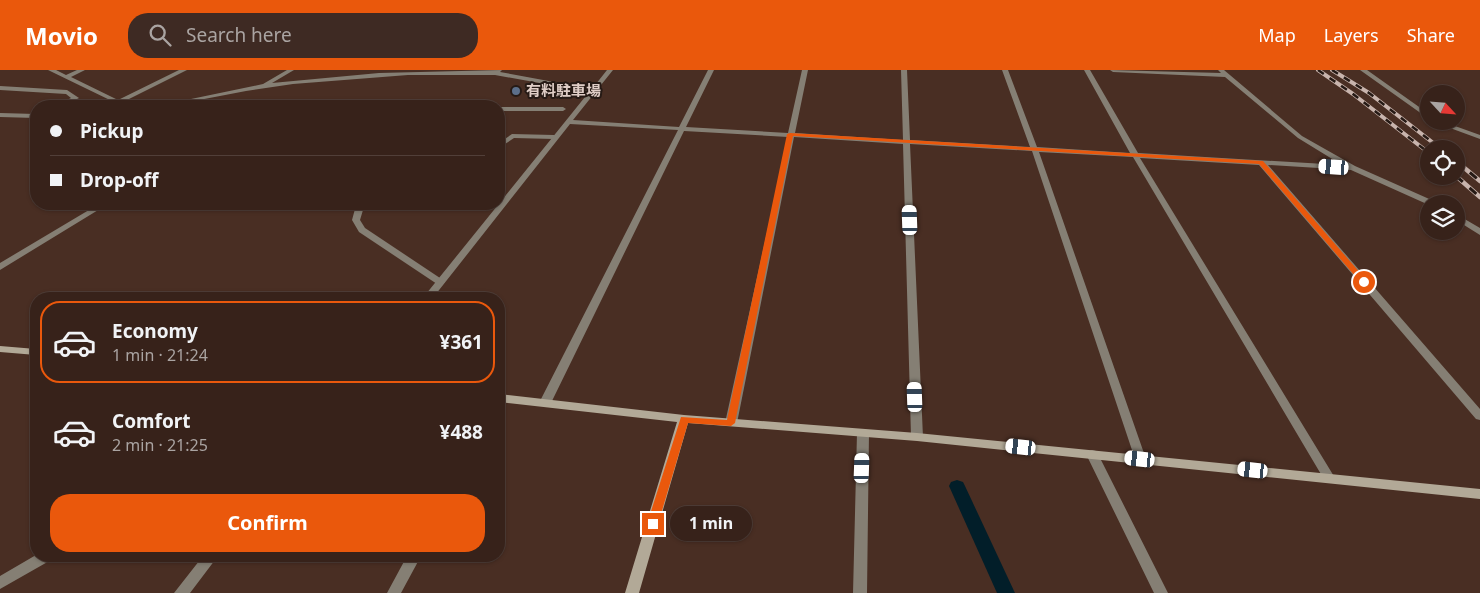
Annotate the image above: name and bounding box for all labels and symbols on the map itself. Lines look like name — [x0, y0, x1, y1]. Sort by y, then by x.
place label: 有料駐車場 — [526, 80, 601, 100]
marker: 有料駐車場 — [510, 85, 522, 97]
north arrow — [1420, 85, 1465, 130]
car — [1318, 158, 1349, 176]
car — [901, 205, 918, 235]
route start — [1353, 271, 1375, 293]
car — [906, 382, 923, 412]
car — [1005, 438, 1036, 456]
car — [1124, 450, 1155, 468]
car — [853, 453, 870, 483]
car — [1237, 461, 1268, 479]
callout: 1 min — [670, 506, 753, 542]
route end — [642, 513, 664, 535]

